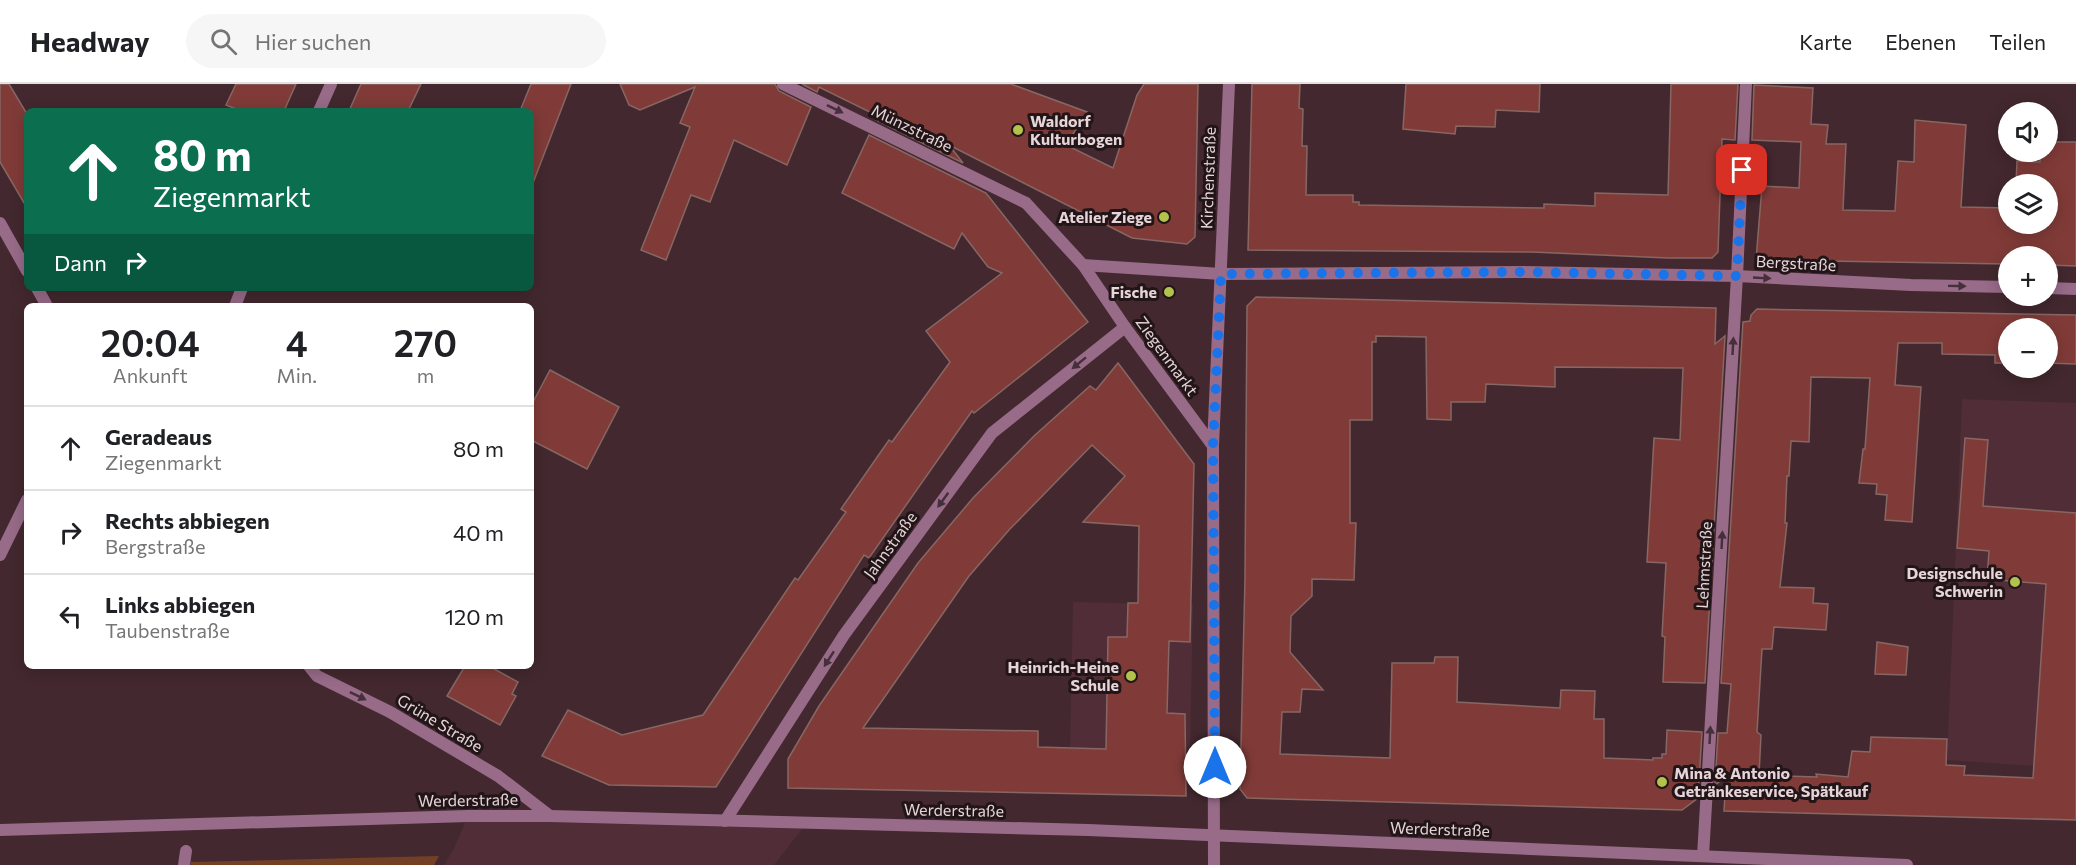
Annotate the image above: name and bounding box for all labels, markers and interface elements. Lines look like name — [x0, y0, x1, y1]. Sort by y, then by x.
search box — [186, 14, 606, 68]
text: Headway — [30, 24, 150, 58]
icon: search — [207, 25, 240, 58]
text: Hier suchen — [255, 28, 371, 55]
text: Karte — [1799, 29, 1852, 54]
text: Ebenen — [1885, 29, 1956, 54]
text: Teilen — [1989, 29, 2046, 54]
street label: Münzstraße — [869, 100, 956, 155]
map controls — [1998, 102, 2058, 378]
button: sound — [1998, 102, 2058, 162]
one-way arrow — [827, 105, 844, 114]
place label: Waldorf Kulturbogen — [1030, 111, 1122, 148]
marker: Waldorf Kulturbogen — [1011, 123, 1025, 137]
street label: Kirchenstraße — [1196, 127, 1219, 229]
text: 80 m — [153, 128, 252, 180]
icon: ahead — [54, 132, 132, 210]
pin — [1716, 144, 1767, 195]
icon: arrive — [1725, 153, 1758, 186]
button: layers — [1998, 174, 2058, 234]
text: Ziegenmarkt — [153, 180, 311, 213]
place label: Atelier Ziege — [1058, 207, 1152, 226]
marker: Atelier Ziege — [1157, 210, 1171, 224]
icon: right — [119, 246, 152, 279]
button: + — [1998, 246, 2058, 306]
text: Dann — [54, 249, 107, 276]
street label: Bergstraße — [1755, 251, 1837, 274]
one-way arrow — [1753, 273, 1772, 282]
one-way arrow — [1948, 281, 1967, 291]
place label: Fische — [1110, 282, 1157, 301]
marker: Fische — [1162, 285, 1176, 299]
street label: Ziegenmarkt — [1132, 312, 1203, 399]
button: − — [1998, 318, 2058, 378]
text: 20:04 — [101, 320, 200, 364]
text: 4 — [286, 320, 308, 364]
text: 270 — [394, 320, 457, 364]
one-way arrow — [1729, 336, 1738, 355]
one-way arrow — [1072, 357, 1087, 369]
text: Ankunft — [113, 363, 188, 387]
text: Min. — [277, 363, 317, 387]
text: m — [417, 363, 434, 387]
text: Geradeaus — [105, 423, 212, 450]
icon: ahead — [54, 432, 87, 465]
text: 80 m — [453, 435, 504, 462]
text: Ziegenmarkt — [105, 450, 222, 474]
one-way arrow — [937, 492, 949, 508]
text: Rechts abbiegen — [105, 507, 270, 534]
street label: Jahnstraße — [859, 508, 920, 582]
icon: right — [54, 516, 87, 549]
text: 40 m — [453, 519, 504, 546]
street label: Lehmstraße — [1692, 521, 1715, 609]
one-way arrow — [1717, 531, 1726, 550]
text: Bergstraße — [105, 534, 205, 558]
place label: Designschule Schwerin — [1907, 563, 2003, 600]
marker: Designschule Schwerin — [2008, 575, 2022, 589]
text: Links abbiegen — [105, 591, 255, 618]
icon: left — [54, 600, 87, 633]
text: 120 m — [445, 603, 504, 630]
text: Taubenstraße — [105, 618, 230, 642]
one-way arrow — [823, 650, 835, 666]
place label: Heinrich-Heine Schule — [1007, 657, 1119, 694]
marker: Heinrich-Heine Schule — [1124, 669, 1138, 683]
street label: Grüne Straße — [394, 690, 486, 756]
one-way arrow — [349, 691, 366, 700]
one-way arrow — [1706, 725, 1715, 744]
position arrow — [1183, 735, 1247, 799]
place label: Mina & Antonio Getränkeservice, Spätkauf — [1674, 763, 1869, 800]
marker: Mina & Antonio Getränkeservice, Spätkauf — [1655, 775, 1669, 789]
street label: Werderstraße — [418, 789, 518, 810]
street label: Werderstraße — [904, 799, 1004, 820]
street label: Werderstraße — [1390, 817, 1490, 840]

